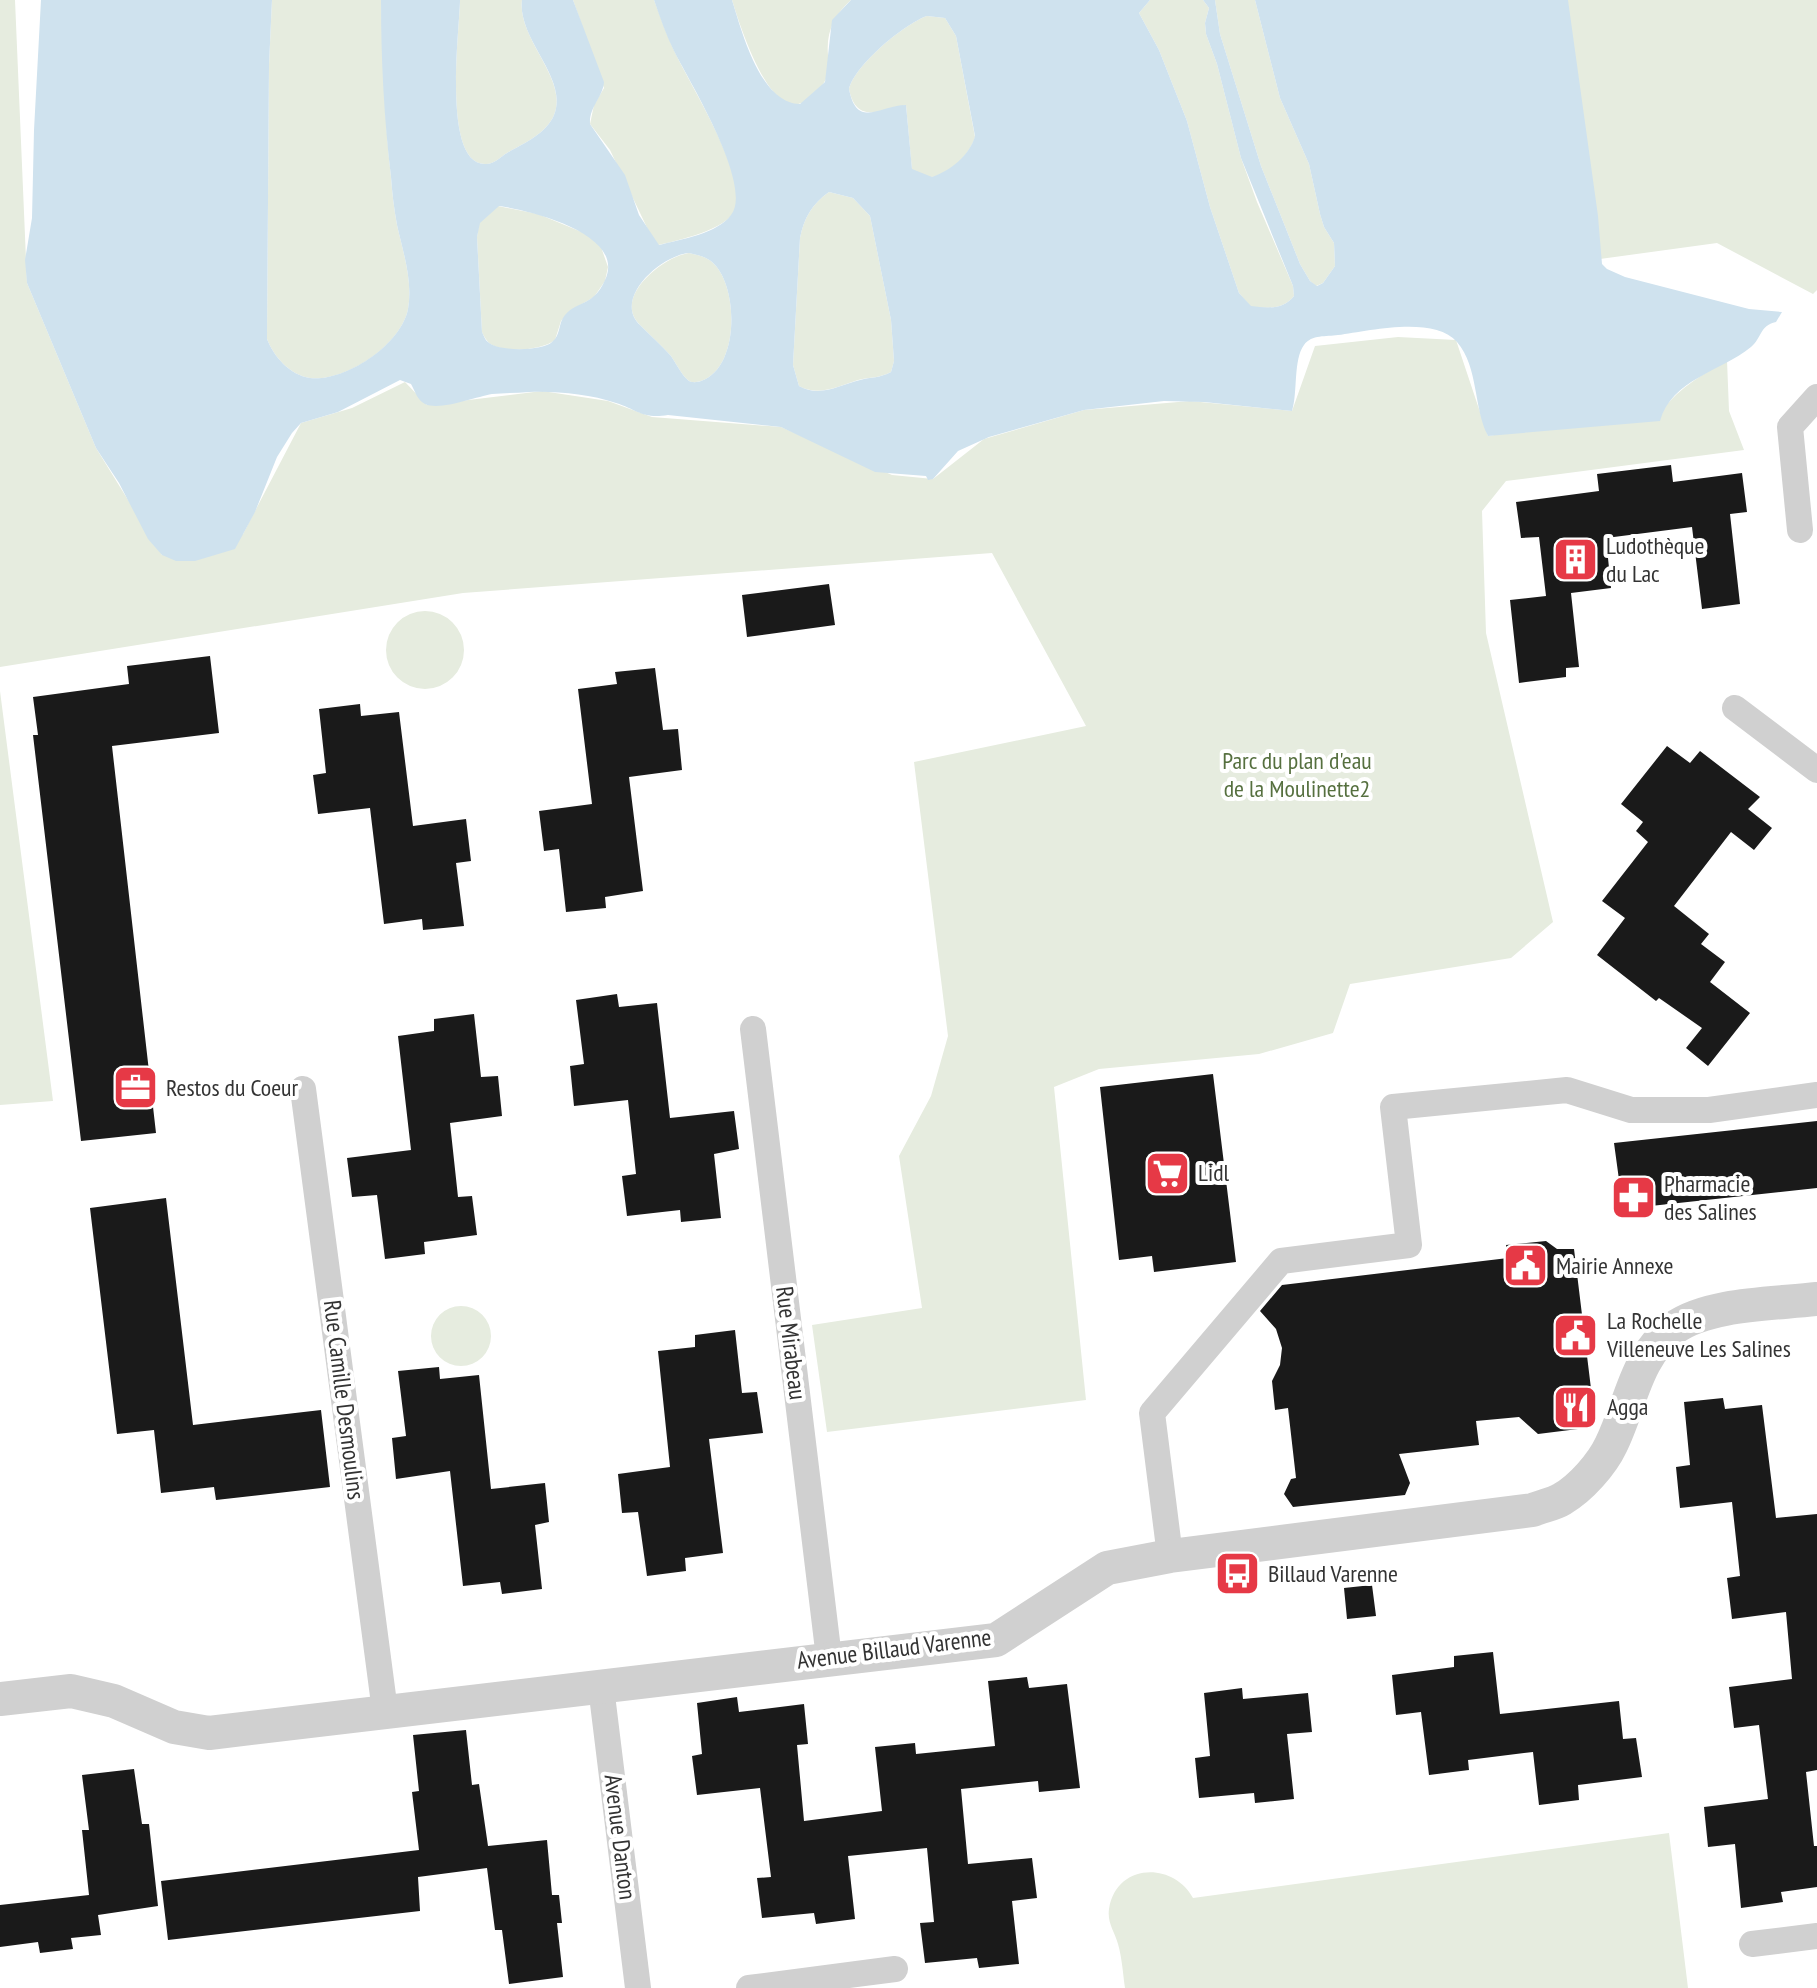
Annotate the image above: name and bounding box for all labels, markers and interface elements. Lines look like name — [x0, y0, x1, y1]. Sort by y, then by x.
place label: Ludothèque du Lac — [1606, 530, 1704, 589]
building icon: Ludothèque du Lac — [1551, 536, 1599, 584]
park label: Parc du plan d'eau de la Moulinette2 — [1222, 745, 1372, 804]
office icon: Restos du Coeur — [111, 1064, 159, 1112]
place label: Restos du Coeur — [166, 1072, 298, 1103]
supermarket icon: Lidl — [1143, 1149, 1191, 1197]
place label: Lidl — [1198, 1157, 1230, 1188]
place label: Pharmacie des Salines — [1664, 1168, 1757, 1227]
pharmacy icon: Pharmacie des Salines — [1609, 1174, 1657, 1222]
public building icon: Mairie Annexe — [1501, 1242, 1549, 1290]
place label: Mairie Annexe — [1556, 1250, 1673, 1281]
street label: Rue Mirabeau — [769, 1284, 814, 1401]
street label: Rue Camille Desmoulins — [317, 1298, 372, 1501]
place label: La Rochelle Villeneuve Les Salines — [1606, 1305, 1791, 1364]
public building icon: La Rochelle Villeneuve Les Salines — [1552, 1311, 1600, 1359]
restaurant icon: Agga — [1552, 1383, 1600, 1431]
place label: Agga — [1607, 1391, 1648, 1422]
bus stop icon: Billaud Varenne — [1213, 1550, 1261, 1598]
place label: Billaud Varenne — [1268, 1558, 1398, 1589]
street label: Avenue Billaud Varenne — [795, 1621, 993, 1676]
street label: Avenue Danton — [597, 1773, 644, 1901]

